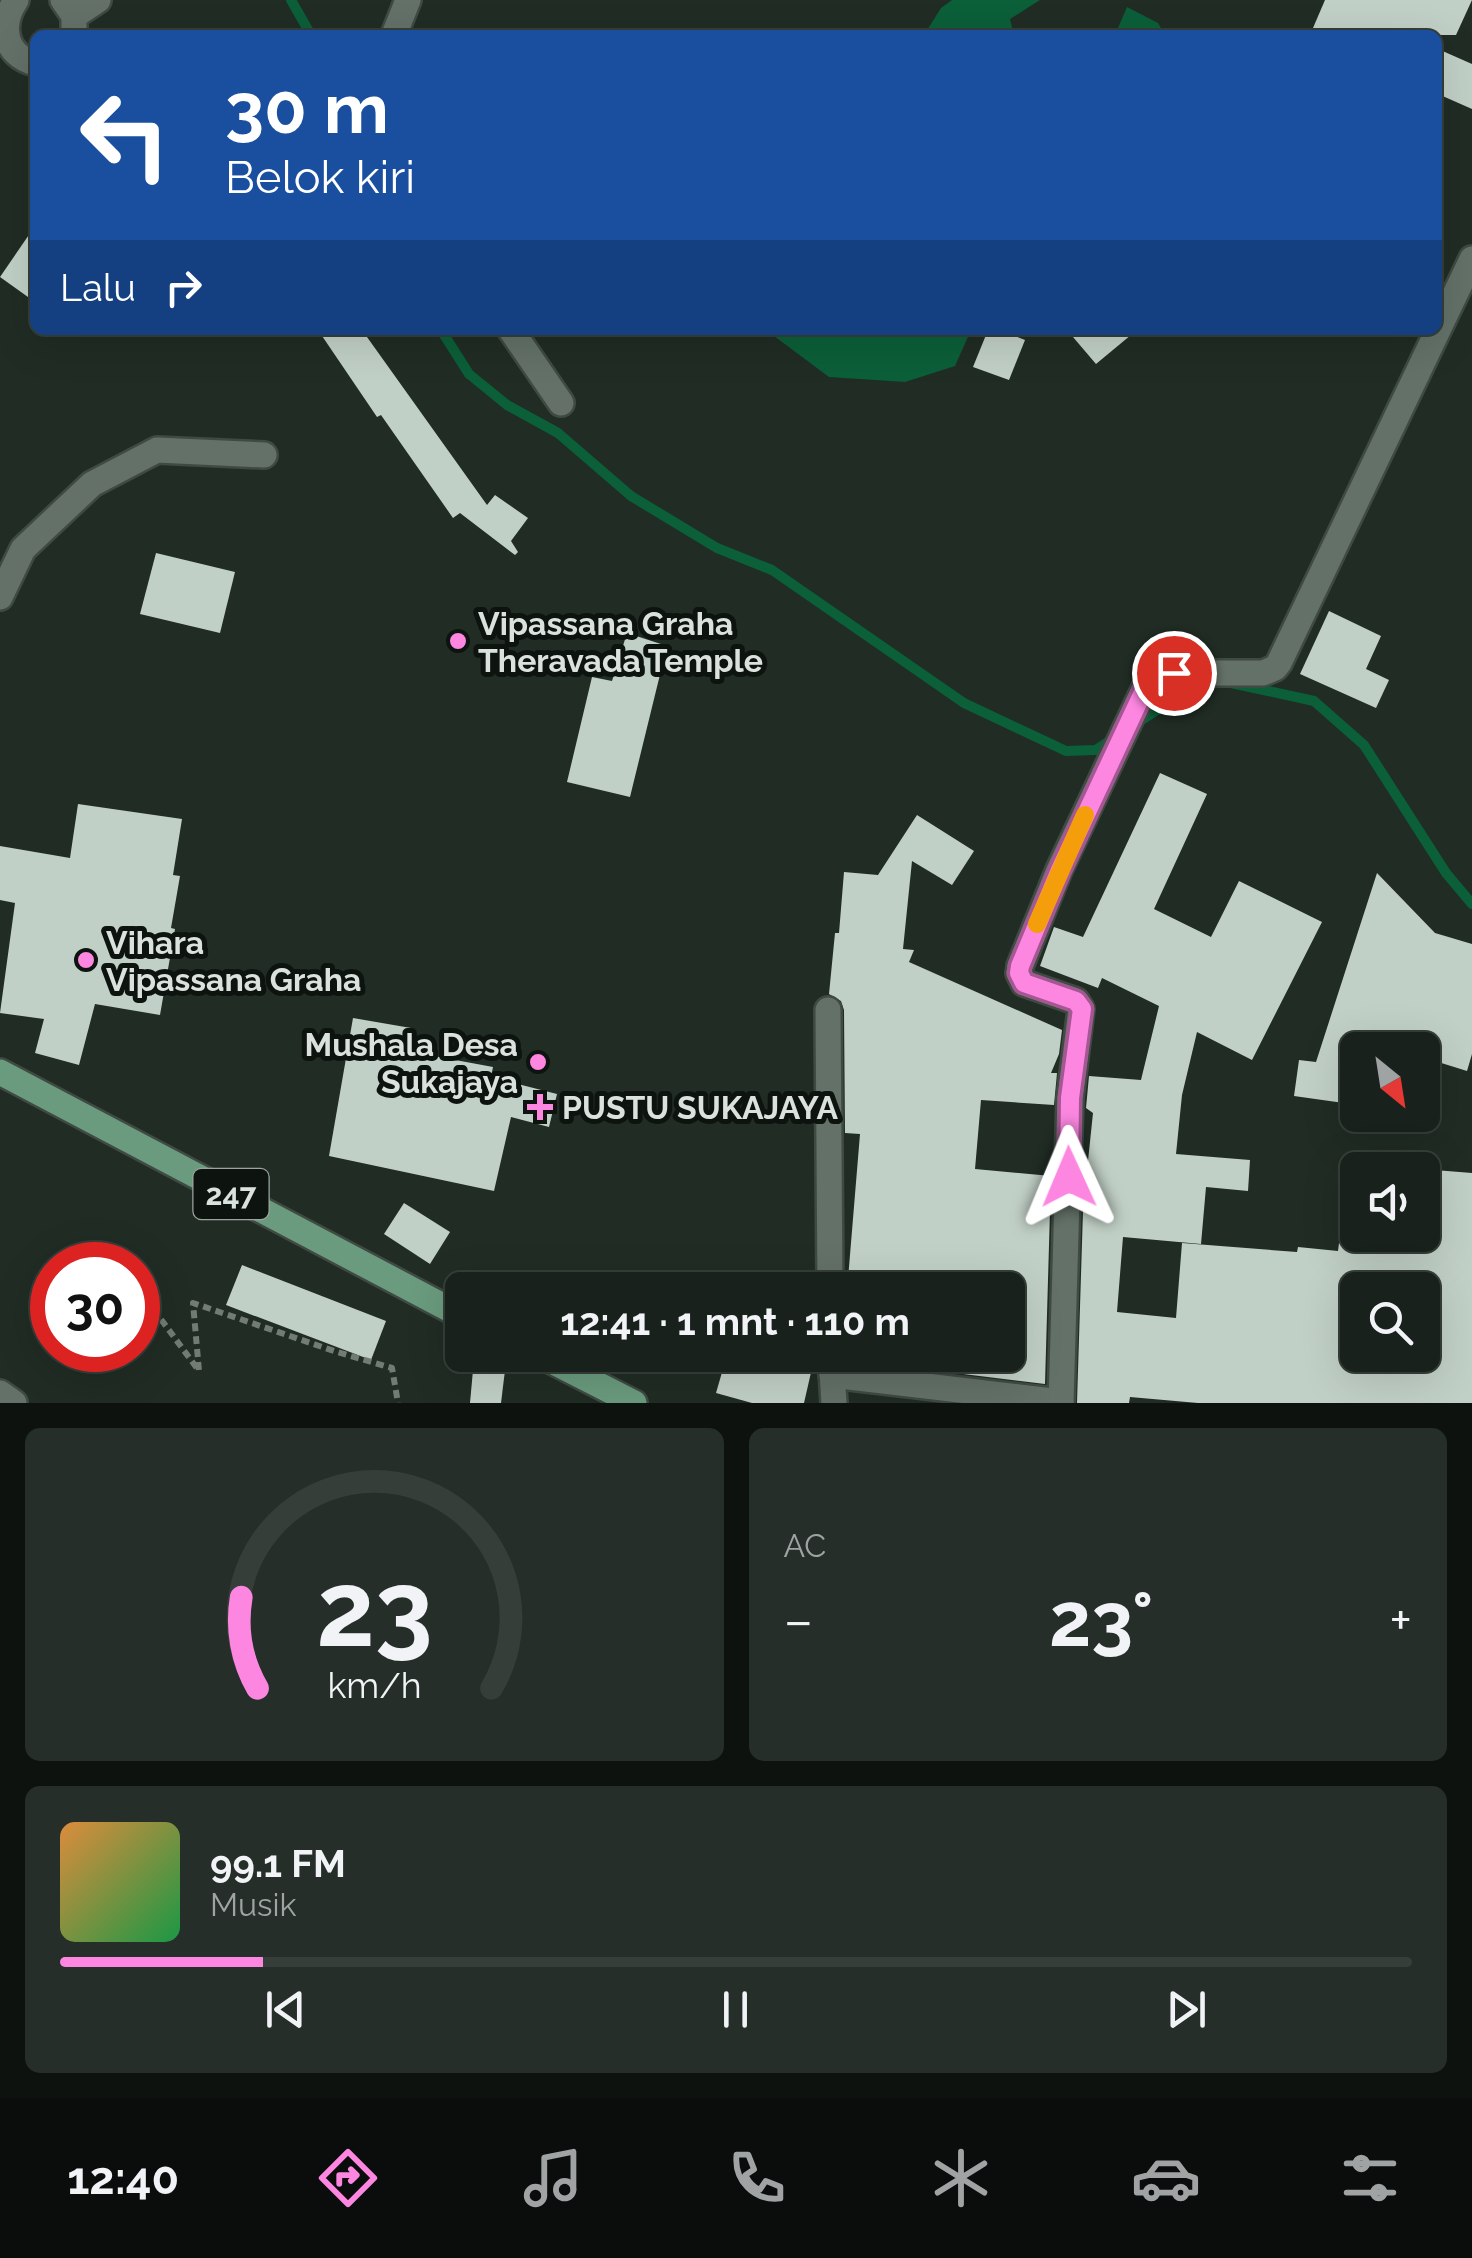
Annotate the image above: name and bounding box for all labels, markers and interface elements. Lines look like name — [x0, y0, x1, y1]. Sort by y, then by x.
text: 30 m — [225, 67, 389, 149]
icon: left — [60, 70, 190, 200]
text: Belok kiri — [225, 151, 415, 204]
icon: right — [156, 260, 211, 315]
text: Lalu — [60, 265, 136, 310]
place label: Vipassana Graha Theravada Temple — [478, 605, 763, 679]
marker: Vipassana Graha Theravada Temple — [447, 630, 469, 652]
pin — [1132, 631, 1217, 716]
icon: arrive — [1147, 646, 1202, 701]
place label: Vihara Vipassana Graha — [106, 924, 361, 998]
marker: Vihara Vipassana Graha — [75, 949, 97, 971]
place label: Mushala Desa Sukajaya — [305, 1026, 518, 1100]
north arrow — [1340, 1032, 1440, 1132]
map controls — [1340, 1032, 1440, 1372]
marker: Mushala Desa Sukajaya — [527, 1051, 549, 1073]
place label: PUSTU SUKAJAYA — [562, 1089, 839, 1126]
marker: PUSTU SUKAJAYA — [527, 1094, 553, 1120]
position arrow — [1017, 1125, 1121, 1229]
button: sound — [1340, 1152, 1440, 1252]
road number: 247 — [194, 1169, 268, 1219]
speed limit sign: 30 — [30, 1242, 160, 1372]
button: search — [1340, 1272, 1440, 1372]
text: 12:41 · 1 mnt · 110 m — [560, 1299, 910, 1344]
text: AC — [784, 1527, 826, 1564]
text: 23 — [316, 1548, 433, 1670]
text: 23° — [1049, 1575, 1153, 1664]
text: − — [784, 1588, 813, 1653]
text: + — [1389, 1588, 1412, 1653]
text: km/h — [327, 1664, 421, 1706]
text: 99.1 FM — [210, 1841, 346, 1886]
text: Musik — [210, 1886, 296, 1923]
icon: previous — [258, 1982, 313, 2037]
icon: pause — [708, 1982, 763, 2037]
icon: next — [1159, 1982, 1214, 2037]
icon: directions — [313, 2143, 383, 2213]
icon: music — [518, 2143, 588, 2213]
icon: phone — [722, 2143, 792, 2213]
icon: climate — [926, 2143, 996, 2213]
icon: car — [1131, 2143, 1201, 2213]
icon: filters — [1335, 2143, 1405, 2213]
text: 12:40 — [67, 2152, 179, 2205]

